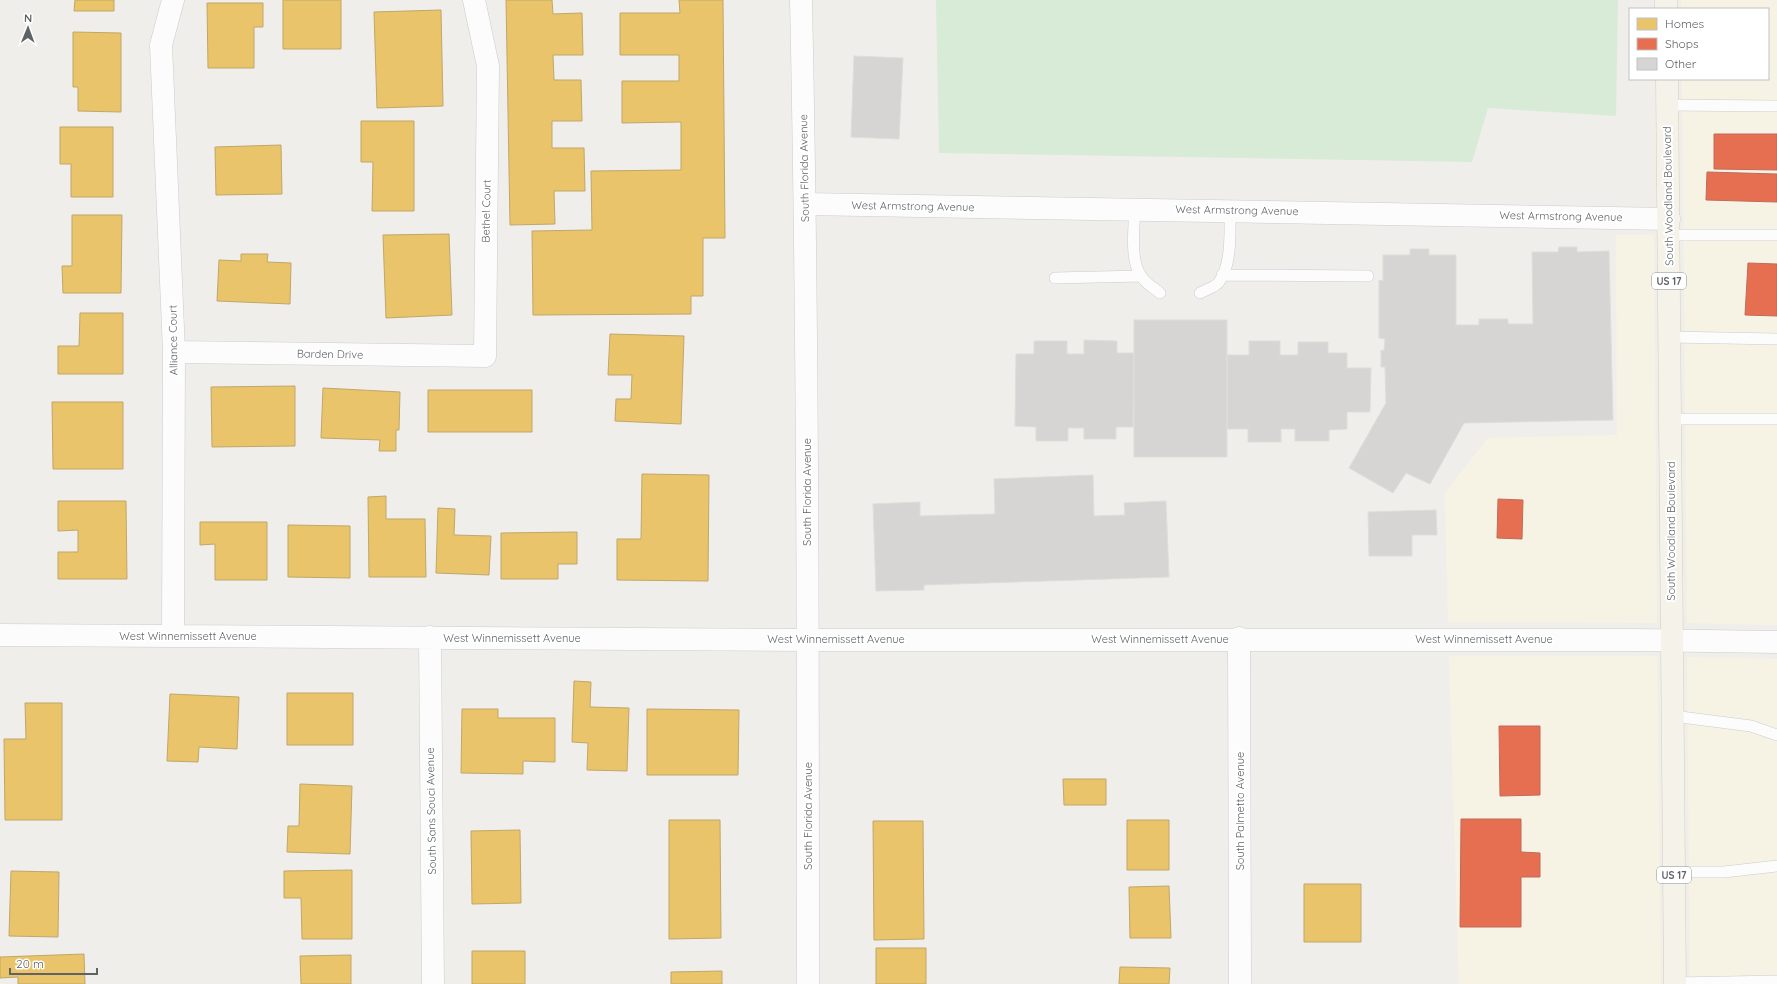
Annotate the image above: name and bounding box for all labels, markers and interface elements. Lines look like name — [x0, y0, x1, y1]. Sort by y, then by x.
north arrow — [8, 8, 48, 48]
legend — [1629, 8, 1769, 80]
text: N — [24, 11, 32, 25]
text: Homes — [1665, 16, 1705, 31]
text: Shops — [1665, 36, 1699, 51]
text: Other — [1665, 56, 1697, 71]
street label: South Florida Avenue — [796, 114, 812, 222]
street label: South Woodland Boulevard — [1660, 126, 1676, 266]
street label: Bethel Court — [478, 179, 494, 243]
street label: West Armstrong Avenue — [851, 198, 975, 214]
street label: West Armstrong Avenue — [1175, 202, 1299, 218]
street label: West Armstrong Avenue — [1499, 208, 1623, 224]
road number: US 17 — [1652, 273, 1686, 289]
street label: Alliance Court — [165, 304, 181, 375]
street label: Barden Drive — [297, 346, 363, 362]
street label: South Florida Avenue — [800, 438, 814, 546]
street label: South Woodland Boulevard — [1664, 461, 1678, 601]
street label: West Winnemissett Avenue — [119, 629, 257, 643]
street label: West Winnemissett Avenue — [443, 631, 581, 645]
street label: West Winnemissett Avenue — [767, 632, 905, 646]
street label: West Winnemissett Avenue — [1091, 632, 1229, 646]
street label: West Winnemissett Avenue — [1415, 632, 1553, 646]
street label: South Sans Souci Avenue — [423, 747, 439, 875]
street label: South Palmetto Avenue — [1233, 752, 1247, 870]
street label: South Florida Avenue — [801, 762, 815, 870]
road number: US 17 — [1657, 867, 1691, 883]
scale bar — [10, 950, 97, 976]
text: 20 m — [16, 956, 44, 971]

